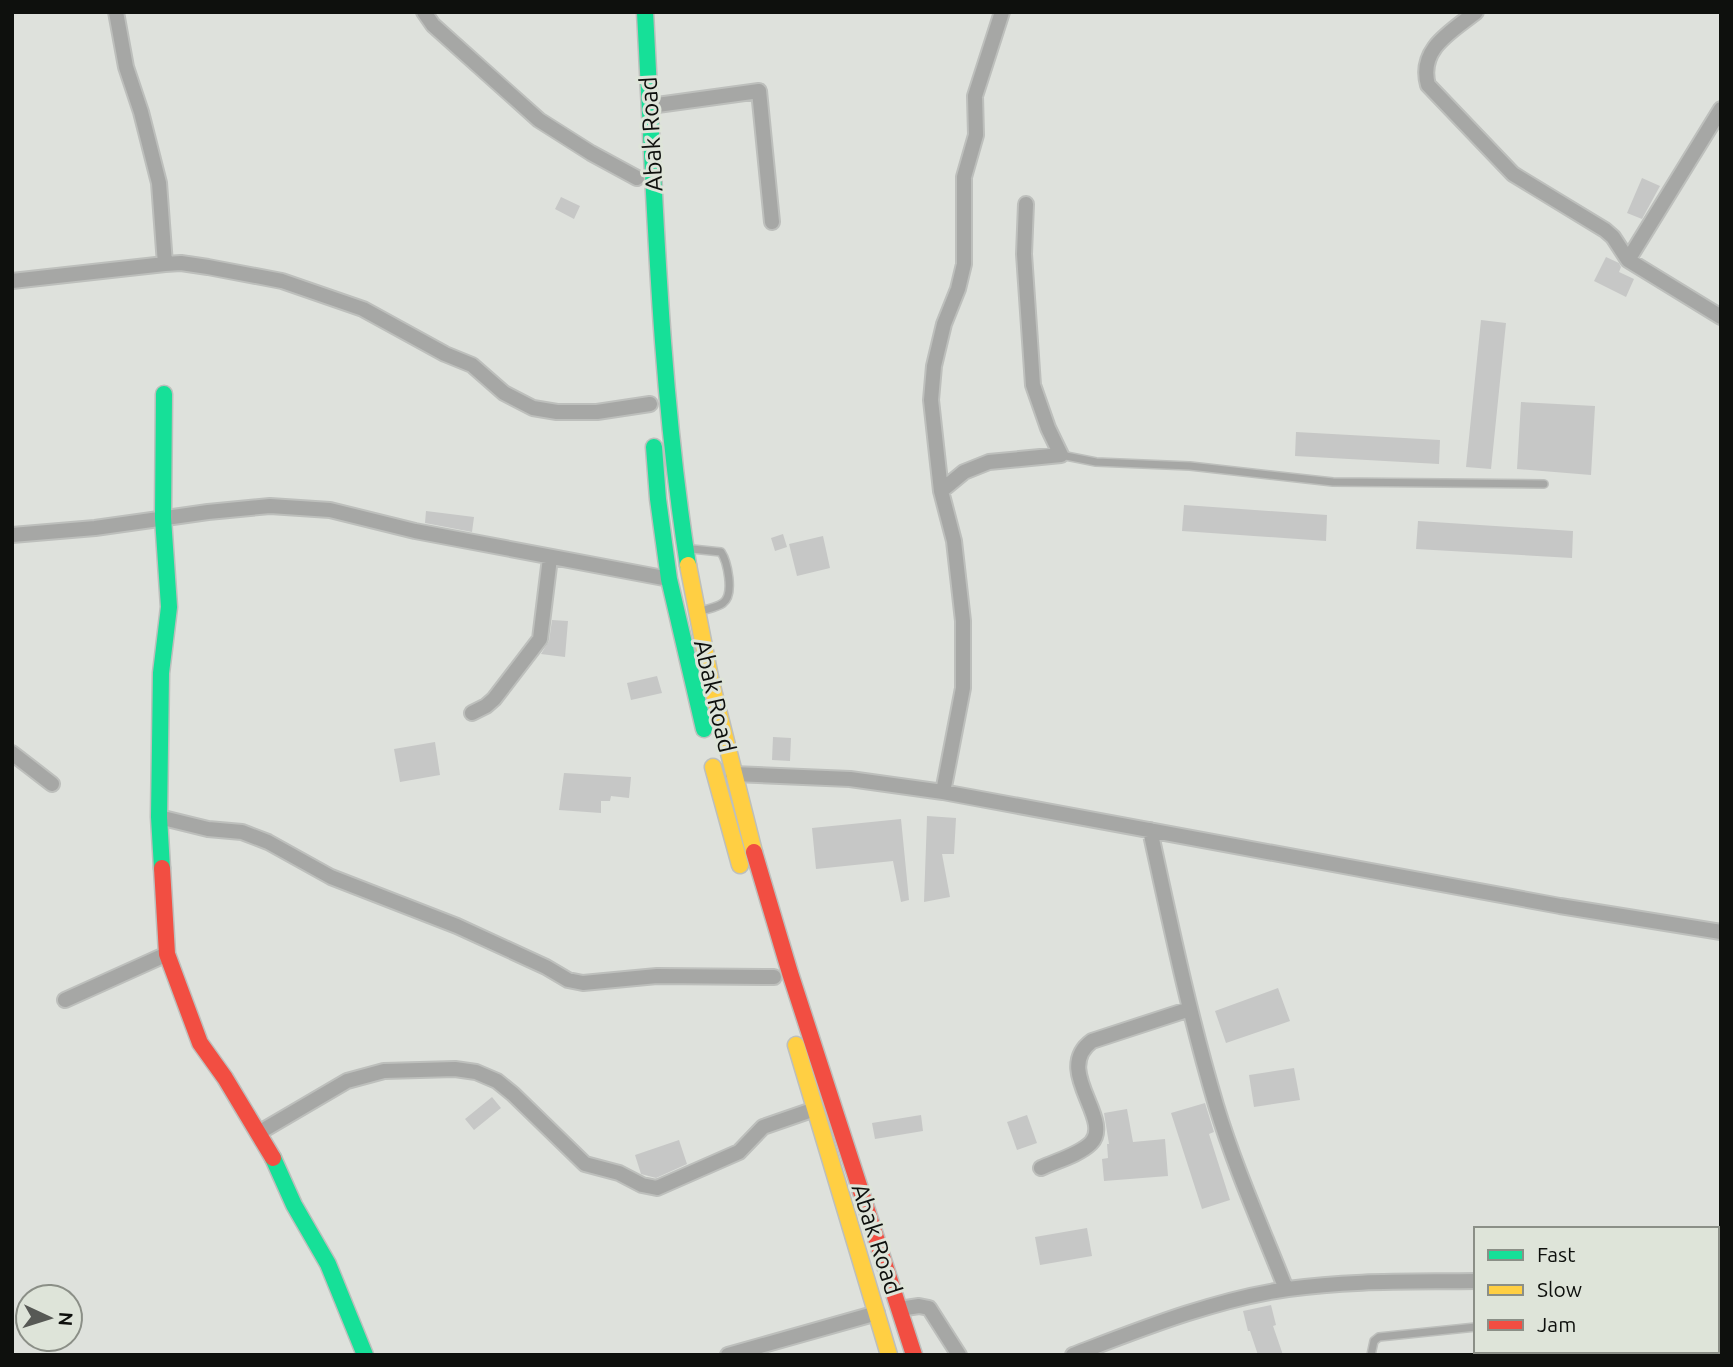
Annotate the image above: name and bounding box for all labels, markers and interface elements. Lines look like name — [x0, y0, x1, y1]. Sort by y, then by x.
street label: Abak Road — [635, 76, 667, 192]
street label: Abak Road — [689, 637, 741, 755]
street label: Abak Road — [846, 1180, 908, 1298]
legend — [1474, 1227, 1719, 1353]
text: Fast — [1537, 1242, 1575, 1266]
text: Slow — [1537, 1277, 1582, 1301]
north arrow — [14, 1283, 84, 1353]
text: N — [54, 1311, 77, 1327]
text: Jam — [1537, 1312, 1576, 1336]

